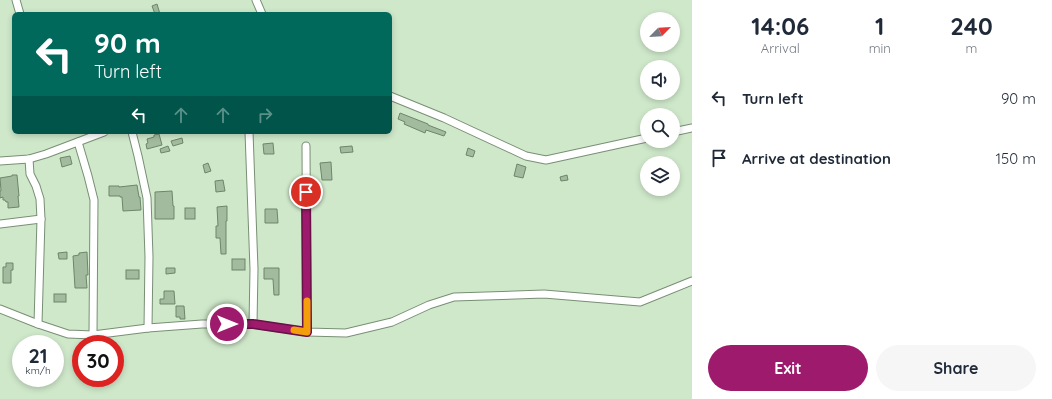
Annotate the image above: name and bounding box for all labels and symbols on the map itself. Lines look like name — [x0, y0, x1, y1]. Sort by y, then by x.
north arrow — [640, 12, 680, 52]
pin — [289, 175, 323, 209]
position arrow — [206, 303, 248, 345]
speed limit sign: 30 — [72, 335, 124, 387]

